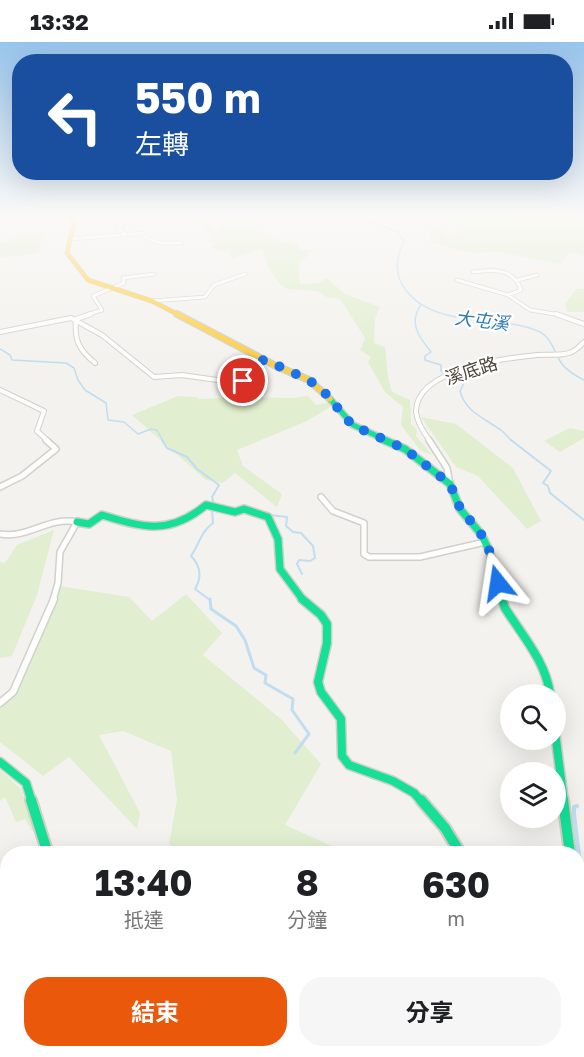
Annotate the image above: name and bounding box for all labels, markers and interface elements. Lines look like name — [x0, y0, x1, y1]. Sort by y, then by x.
text: 13:32 — [30, 8, 89, 35]
text: 550 m — [135, 72, 261, 122]
icon: left — [36, 78, 114, 156]
text: 左轉 — [135, 128, 189, 160]
water label: 大屯溪 — [454, 306, 513, 335]
street label: 溪底路 — [442, 351, 500, 389]
pin — [217, 355, 268, 406]
icon: arrive — [226, 364, 259, 397]
position arrow — [466, 551, 530, 615]
map controls — [500, 684, 566, 828]
button: search — [500, 684, 566, 750]
button: layers — [500, 762, 566, 828]
text: 13:40 — [95, 861, 193, 904]
text: 8 — [296, 861, 319, 904]
text: 630 — [422, 863, 490, 906]
text: m — [447, 906, 465, 930]
text: 抵達 — [124, 907, 164, 931]
text: 分鐘 — [287, 907, 327, 931]
button: 結束 — [24, 977, 287, 1046]
button: 分享 — [299, 977, 561, 1046]

